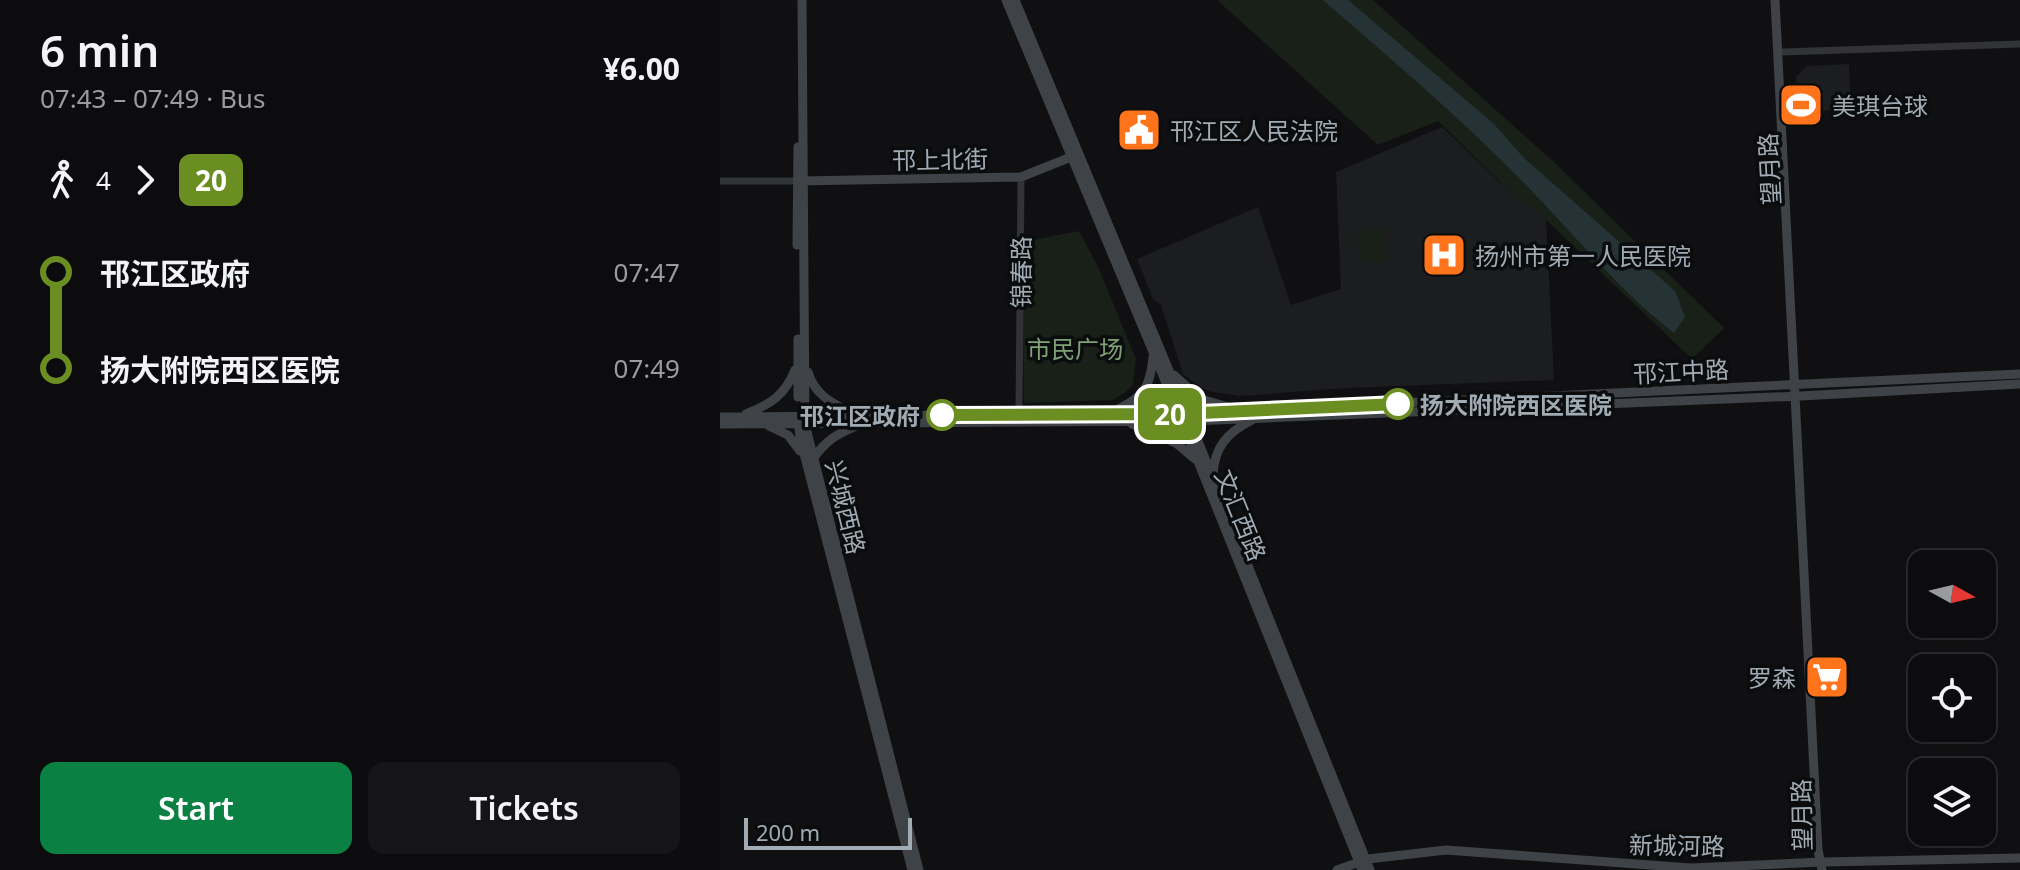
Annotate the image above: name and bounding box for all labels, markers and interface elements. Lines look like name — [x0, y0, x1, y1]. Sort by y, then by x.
text: 6 min — [40, 20, 159, 80]
text: ¥6.00 — [603, 48, 680, 89]
text: 07:43 – 07:49 · Bus — [40, 80, 265, 116]
sports icon: 美琪台球 — [1777, 81, 1825, 129]
place label: 美琪台球 — [1832, 89, 1928, 122]
public building icon: 邗江区人民法院 — [1115, 106, 1163, 154]
place label: 邗江区人民法院 — [1170, 114, 1338, 147]
street label: 望月路 — [1751, 132, 1787, 206]
street label: 邗上北街 — [892, 142, 988, 176]
icon: walk — [40, 158, 84, 202]
icon: forward — [123, 158, 167, 202]
text: 20 — [195, 161, 227, 199]
text: 4 — [96, 162, 111, 198]
hospital icon: 扬州市第一人民医院 — [1420, 231, 1468, 279]
street label: 锦春路 — [1004, 236, 1037, 308]
place label: 扬州市第一人民医院 — [1475, 239, 1691, 272]
text: 邗江区政府 — [100, 253, 250, 294]
text: 07:47 — [614, 254, 680, 290]
park label: 市民广场 — [1027, 332, 1123, 365]
text: 扬大附院西区医院 — [100, 349, 340, 390]
text: 07:49 — [614, 350, 680, 386]
street label: 邗江中路 — [1632, 352, 1730, 390]
line badge: 20 — [1134, 388, 1206, 440]
place label: 扬大附院西区医院 — [1420, 388, 1612, 421]
marker: 扬大附院西区医院 — [1383, 389, 1413, 419]
text: 20 — [1154, 395, 1186, 433]
place label: 邗江区政府 — [800, 399, 920, 432]
marker: 邗江区政府 — [927, 400, 957, 430]
street label: 兴城西路 — [818, 456, 874, 558]
street label: 文汇西路 — [1208, 464, 1274, 566]
north arrow — [1908, 550, 1996, 638]
map controls — [1908, 550, 1996, 846]
supermarket icon: 罗森 — [1803, 653, 1851, 701]
button: locate — [1908, 654, 1996, 742]
place label: 罗森 — [1748, 661, 1796, 694]
button: layers — [1908, 758, 1996, 846]
button: Start — [40, 762, 352, 854]
button: Tickets — [368, 762, 680, 854]
street label: 望月路 — [1784, 779, 1818, 851]
scale bar — [744, 814, 912, 850]
text: 200 m — [756, 817, 820, 847]
street label: 新城河路 — [1629, 828, 1725, 862]

